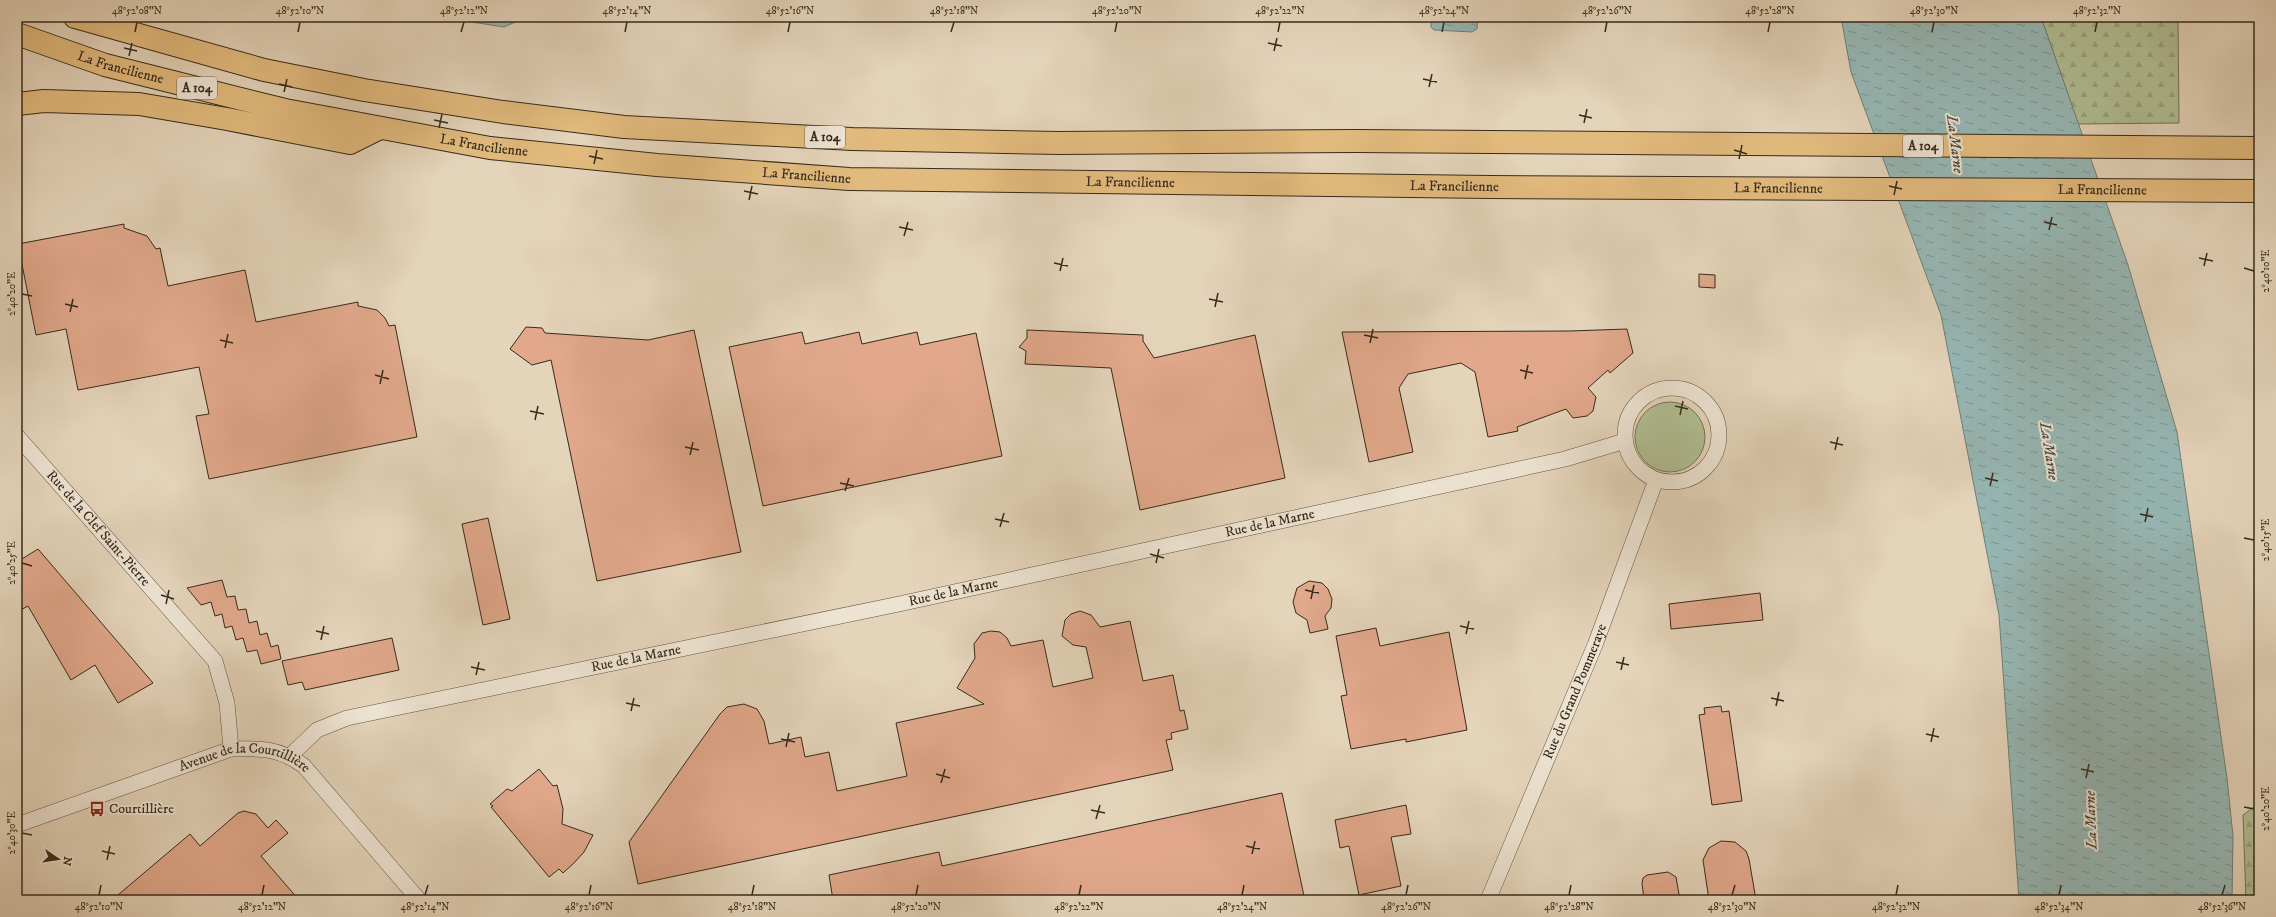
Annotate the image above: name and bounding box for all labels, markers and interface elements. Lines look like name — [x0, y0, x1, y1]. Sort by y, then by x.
text: 48°52'08"N — [112, 5, 162, 17]
text: 48°52'10"N — [276, 5, 324, 17]
text: 48°52'12"N — [440, 5, 488, 17]
text: 48°52'14"N — [602, 5, 652, 17]
text: 48°52'16"N — [766, 5, 814, 17]
text: 48°52'18"N — [930, 5, 978, 17]
text: 48°52'20"N — [1092, 5, 1142, 17]
text: 48°52'22"N — [1255, 5, 1305, 17]
text: 48°52'24"N — [1419, 5, 1469, 17]
text: 48°52'26"N — [1582, 5, 1632, 17]
text: 48°52'28"N — [1745, 5, 1795, 17]
text: 48°52'30"N — [1910, 5, 1958, 17]
text: 48°52'32"N — [2073, 5, 2121, 17]
street label: La Francilienne — [75, 47, 166, 88]
road number: A 104 — [177, 77, 217, 99]
water label: La Marne — [1942, 113, 1968, 175]
road number: A 104 — [805, 126, 845, 148]
street label: La Francilienne — [438, 130, 529, 161]
road number: A 104 — [1903, 135, 1943, 157]
street label: La Francilienne — [761, 164, 852, 188]
street label: La Francilienne — [1086, 173, 1175, 192]
street label: La Francilienne — [1410, 177, 1499, 196]
street label: La Francilienne — [1734, 179, 1823, 198]
street label: La Francilienne — [2058, 181, 2147, 199]
text: 2°40'10"E — [2260, 250, 2272, 292]
text: 2°40'20"E — [6, 272, 18, 316]
water label: La Marne — [2035, 420, 2063, 482]
street label: Rue de la Clef Saint-Pierre — [42, 467, 154, 590]
street label: Rue de la Marne — [1224, 505, 1316, 542]
text: 2°40'15"E — [2260, 519, 2272, 561]
text: 2°40'25"E — [6, 541, 18, 585]
street label: Rue de la Marne — [907, 574, 1000, 611]
street label: Rue du Grand Pommeraye — [1539, 621, 1611, 762]
street label: Rue de la Marne — [590, 640, 683, 676]
text: Avenue de la Courtillière — [176, 740, 315, 776]
street label: Avenue de la Courtillière — [173, 760, 311, 784]
text: 2°40'20"E — [2260, 787, 2272, 831]
water label: La Marne — [2080, 790, 2102, 850]
bus stop icon: Courtillière — [88, 800, 106, 818]
place label: Courtillière — [109, 800, 174, 818]
text: 2°40'30"E — [6, 812, 18, 854]
north arrow — [38, 839, 78, 879]
text: N — [59, 855, 75, 867]
text: 48°52'10"N — [75, 901, 123, 913]
text: 48°52'12"N — [238, 901, 286, 913]
text: 48°52'14"N — [400, 901, 450, 913]
text: 48°52'16"N — [565, 901, 613, 913]
text: 48°52'18"N — [728, 901, 776, 913]
text: 48°52'20"N — [891, 901, 941, 913]
text: 48°52'22"N — [1054, 901, 1104, 913]
text: 48°52'24"N — [1217, 901, 1267, 913]
text: 48°52'26"N — [1381, 901, 1431, 913]
text: 48°52'28"N — [1544, 901, 1594, 913]
text: 48°52'30"N — [1708, 901, 1756, 913]
text: 48°52'32"N — [1872, 901, 1920, 913]
text: 48°52'34"N — [2034, 901, 2084, 913]
text: 48°52'36"N — [2198, 901, 2246, 913]

